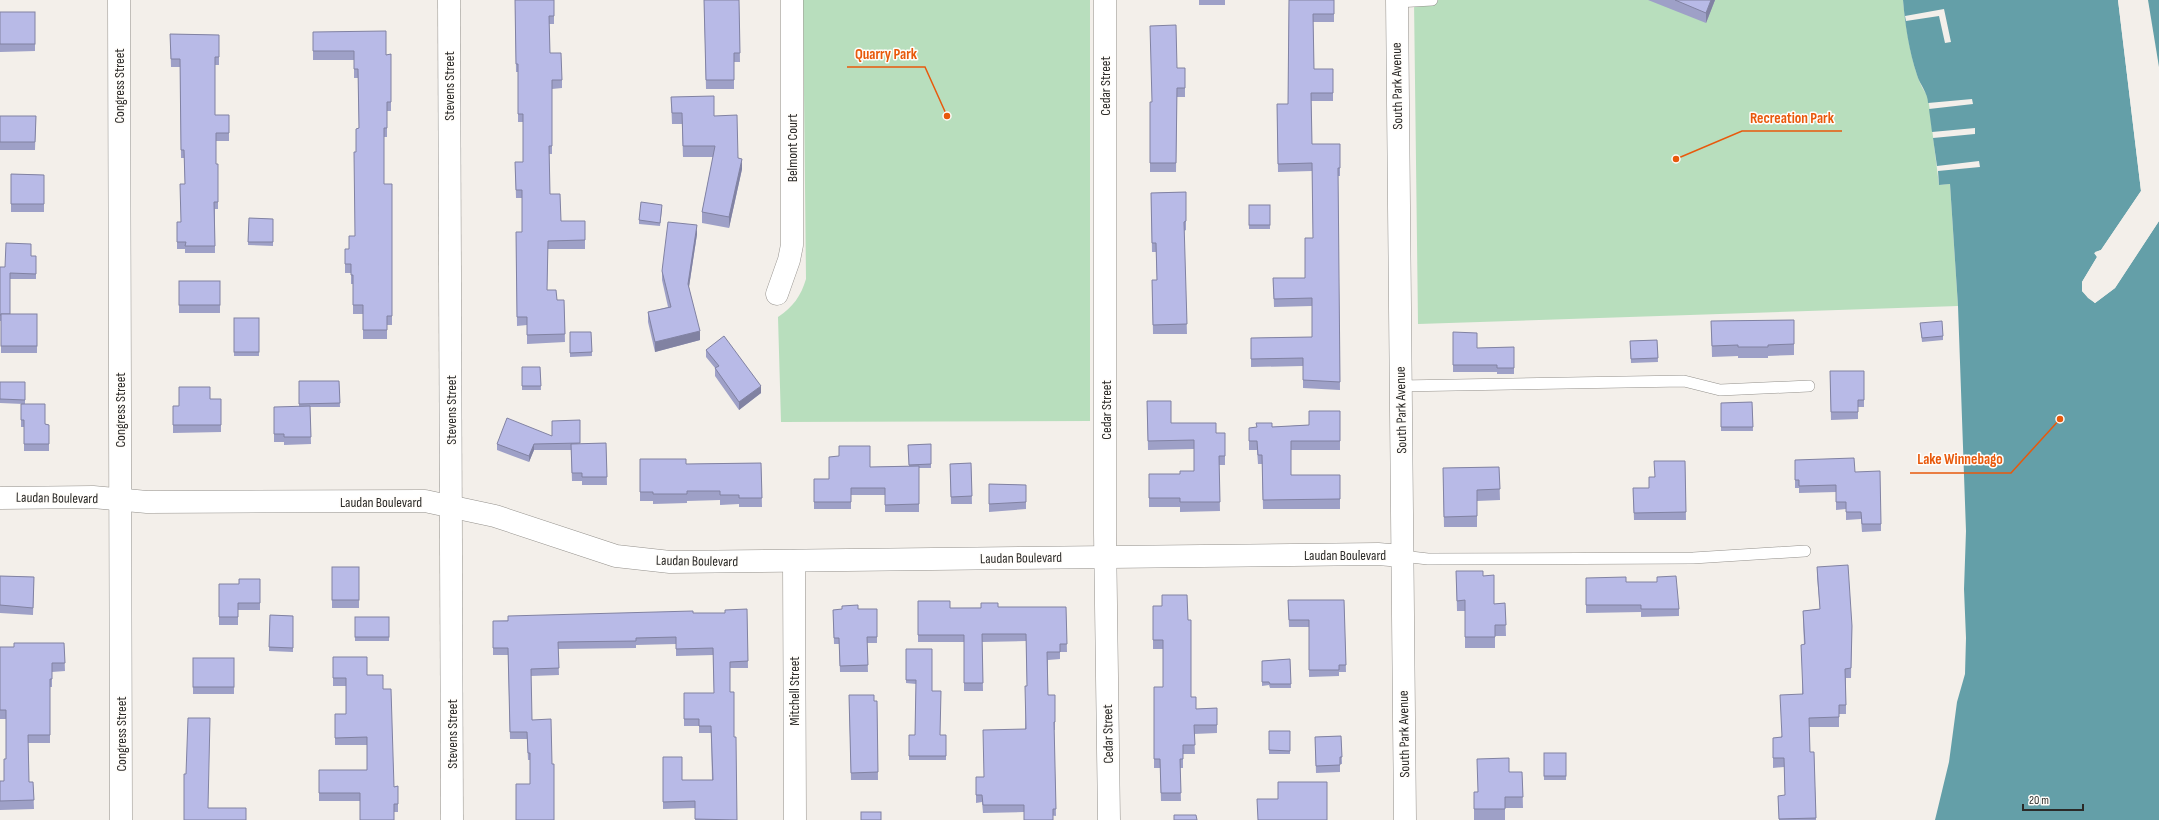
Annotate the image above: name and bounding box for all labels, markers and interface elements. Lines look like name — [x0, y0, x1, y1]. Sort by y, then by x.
callout: Quarry Park — [847, 40, 925, 67]
street label: South Park Avenue — [1388, 42, 1406, 130]
text: Quarry Park — [855, 45, 918, 64]
street label: Congress Street — [111, 48, 128, 124]
street label: Stevens Street — [441, 51, 458, 121]
street label: Cedar Street — [1097, 56, 1114, 116]
callout: Recreation Park — [1742, 104, 1842, 131]
text: Recreation Park — [1750, 109, 1835, 128]
street label: Belmont Court — [784, 114, 801, 182]
street label: South Park Avenue — [1392, 366, 1410, 454]
street label: Congress Street — [112, 372, 129, 448]
street label: Stevens Street — [443, 375, 460, 445]
street label: Cedar Street — [1098, 380, 1115, 440]
callout: Lake Winnebago — [1910, 446, 2011, 473]
text: Lake Winnebago — [1917, 450, 2003, 469]
street label: Laudan Boulevard — [16, 489, 98, 507]
street label: Laudan Boulevard — [340, 494, 422, 511]
street label: Laudan Boulevard — [1304, 547, 1386, 564]
street label: Laudan Boulevard — [980, 549, 1062, 567]
street label: Laudan Boulevard — [656, 552, 738, 570]
street label: Mitchell Street — [786, 656, 803, 726]
street label: South Park Avenue — [1395, 690, 1413, 778]
street label: Congress Street — [113, 696, 130, 772]
street label: Stevens Street — [444, 699, 461, 769]
street label: Cedar Street — [1099, 704, 1117, 764]
scale bar — [2023, 786, 2083, 812]
text: 20 m — [2029, 793, 2049, 808]

